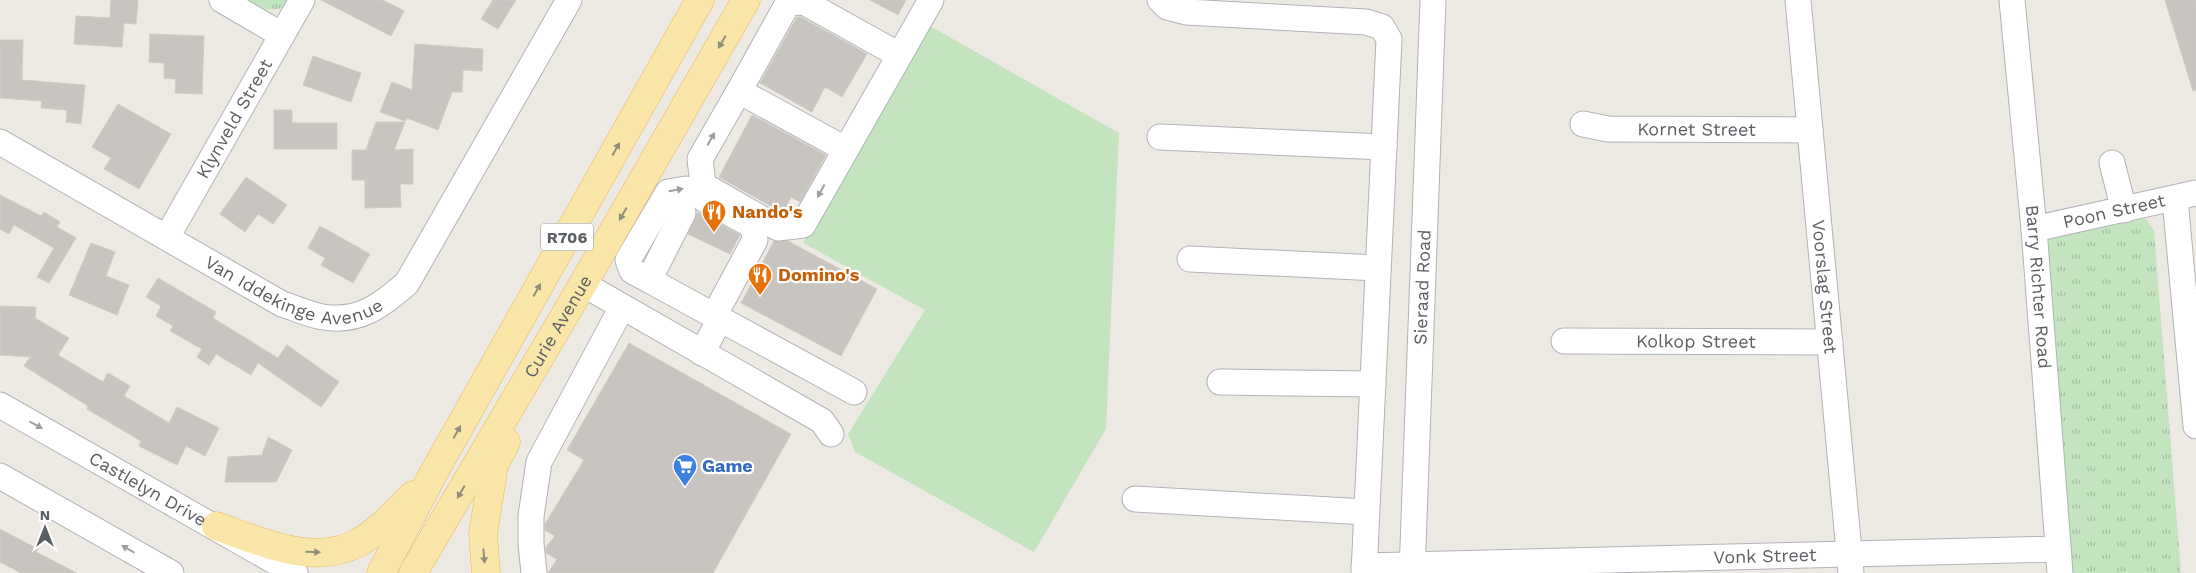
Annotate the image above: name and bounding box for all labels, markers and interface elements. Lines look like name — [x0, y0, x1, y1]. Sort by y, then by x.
one-way arrow — [717, 36, 726, 49]
street label: Klynveld Street — [192, 55, 276, 182]
street label: Kornet Street — [1637, 118, 1756, 140]
one-way arrow — [707, 133, 716, 146]
one-way arrow — [612, 142, 621, 155]
one-way arrow — [817, 185, 826, 198]
one-way arrow — [669, 186, 685, 194]
street label: Poon Street — [2061, 189, 2167, 232]
restaurant icon: Nando's — [701, 199, 727, 233]
place label: Nando's — [732, 201, 803, 222]
street label: Barry Richter Road — [2022, 204, 2056, 370]
one-way arrow — [619, 207, 628, 220]
street label: Voorslag Street — [1808, 219, 1842, 355]
road number: R706 — [541, 223, 593, 250]
street label: Sieraad Road — [1409, 229, 1435, 345]
street label: Van Iddekinge Avenue — [202, 251, 387, 328]
restaurant icon: Domino's — [747, 262, 773, 296]
place label: Domino's — [778, 264, 860, 285]
street label: Curie Avenue — [519, 271, 596, 381]
one-way arrow — [533, 283, 541, 298]
street label: Kolkop Street — [1636, 330, 1756, 352]
one-way arrow — [29, 421, 43, 430]
one-way arrow — [453, 425, 462, 439]
street label: Castlelyn Drive — [85, 447, 211, 530]
supermarket icon: Game — [672, 453, 698, 487]
place label: Game — [702, 455, 753, 476]
one-way arrow — [456, 485, 465, 498]
north arrow — [20, 503, 70, 553]
text: N — [40, 507, 50, 523]
street label: Vonk Street — [1713, 544, 1817, 567]
one-way arrow — [121, 545, 136, 553]
one-way arrow — [305, 548, 321, 556]
one-way arrow — [481, 548, 489, 564]

